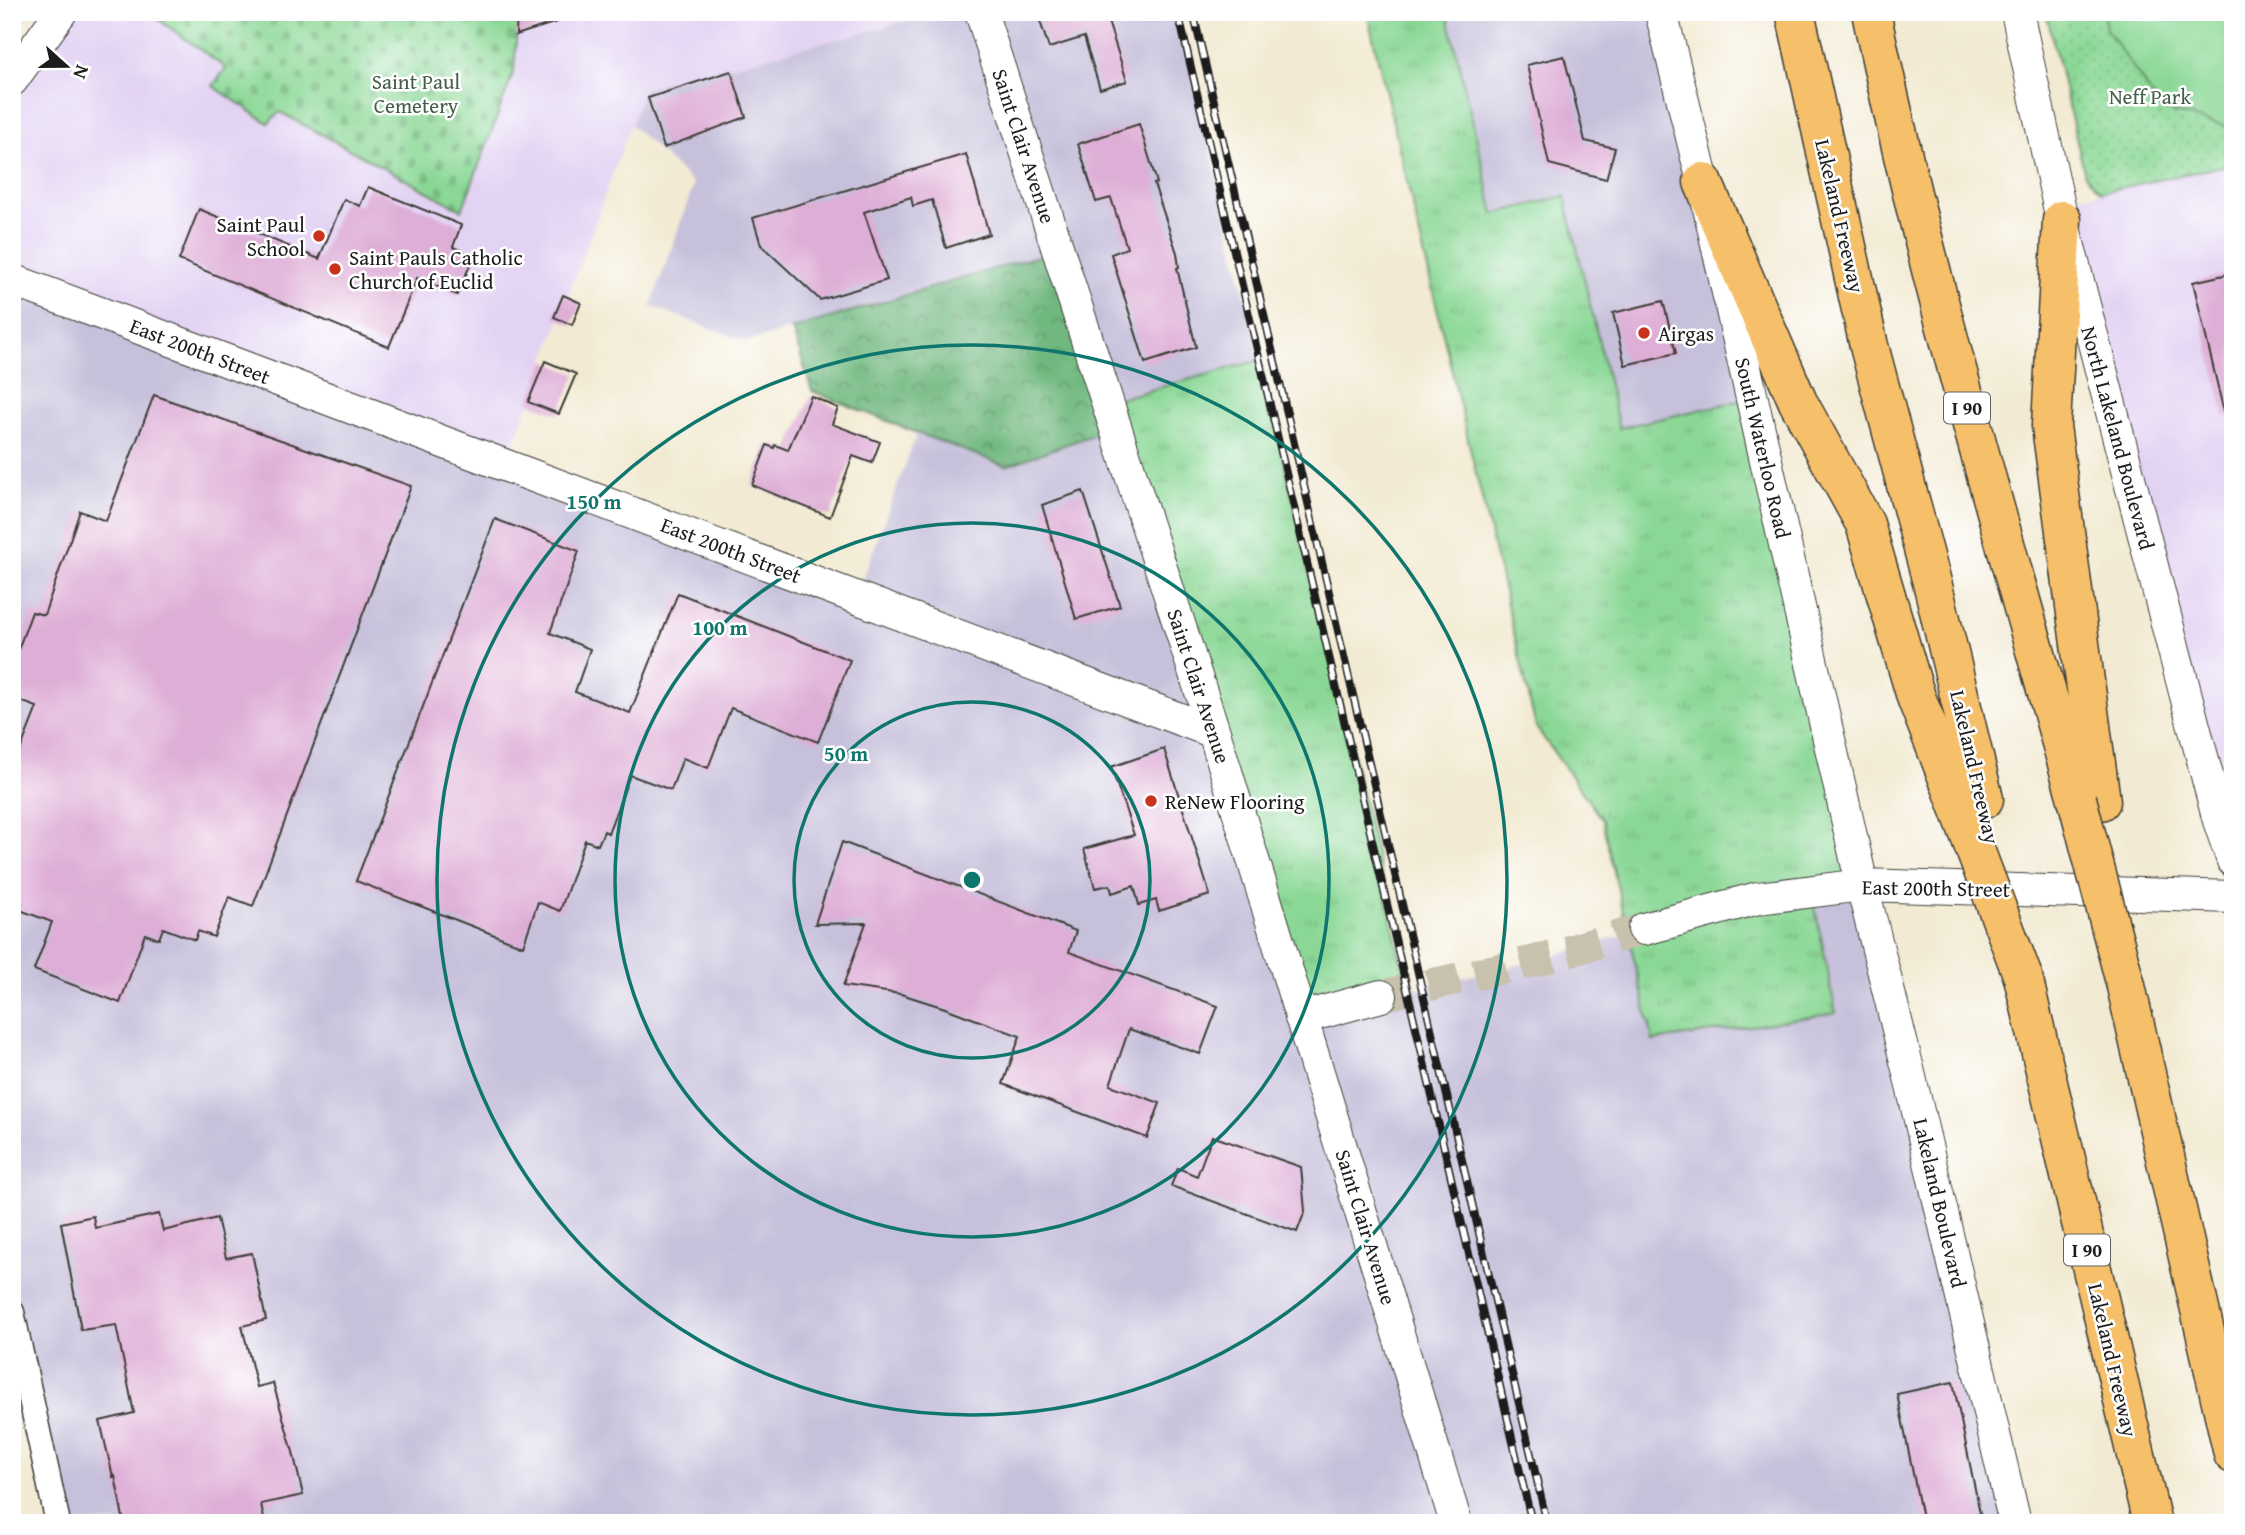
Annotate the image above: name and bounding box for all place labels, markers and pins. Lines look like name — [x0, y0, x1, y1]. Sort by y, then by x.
place label: Saint Paul School — [217, 209, 305, 264]
marker: Saint Paul School — [311, 228, 327, 244]
place label: Saint Pauls Catholic Church of Euclid — [349, 242, 523, 297]
marker: Saint Pauls Catholic Church of Euclid — [327, 261, 343, 277]
place label: Airgas — [1658, 318, 1714, 349]
marker: Airgas — [1636, 325, 1652, 341]
place label: ReNew Flooring — [1165, 786, 1305, 817]
marker: ReNew Flooring — [1143, 793, 1159, 809]
centre of rings — [960, 868, 984, 892]

